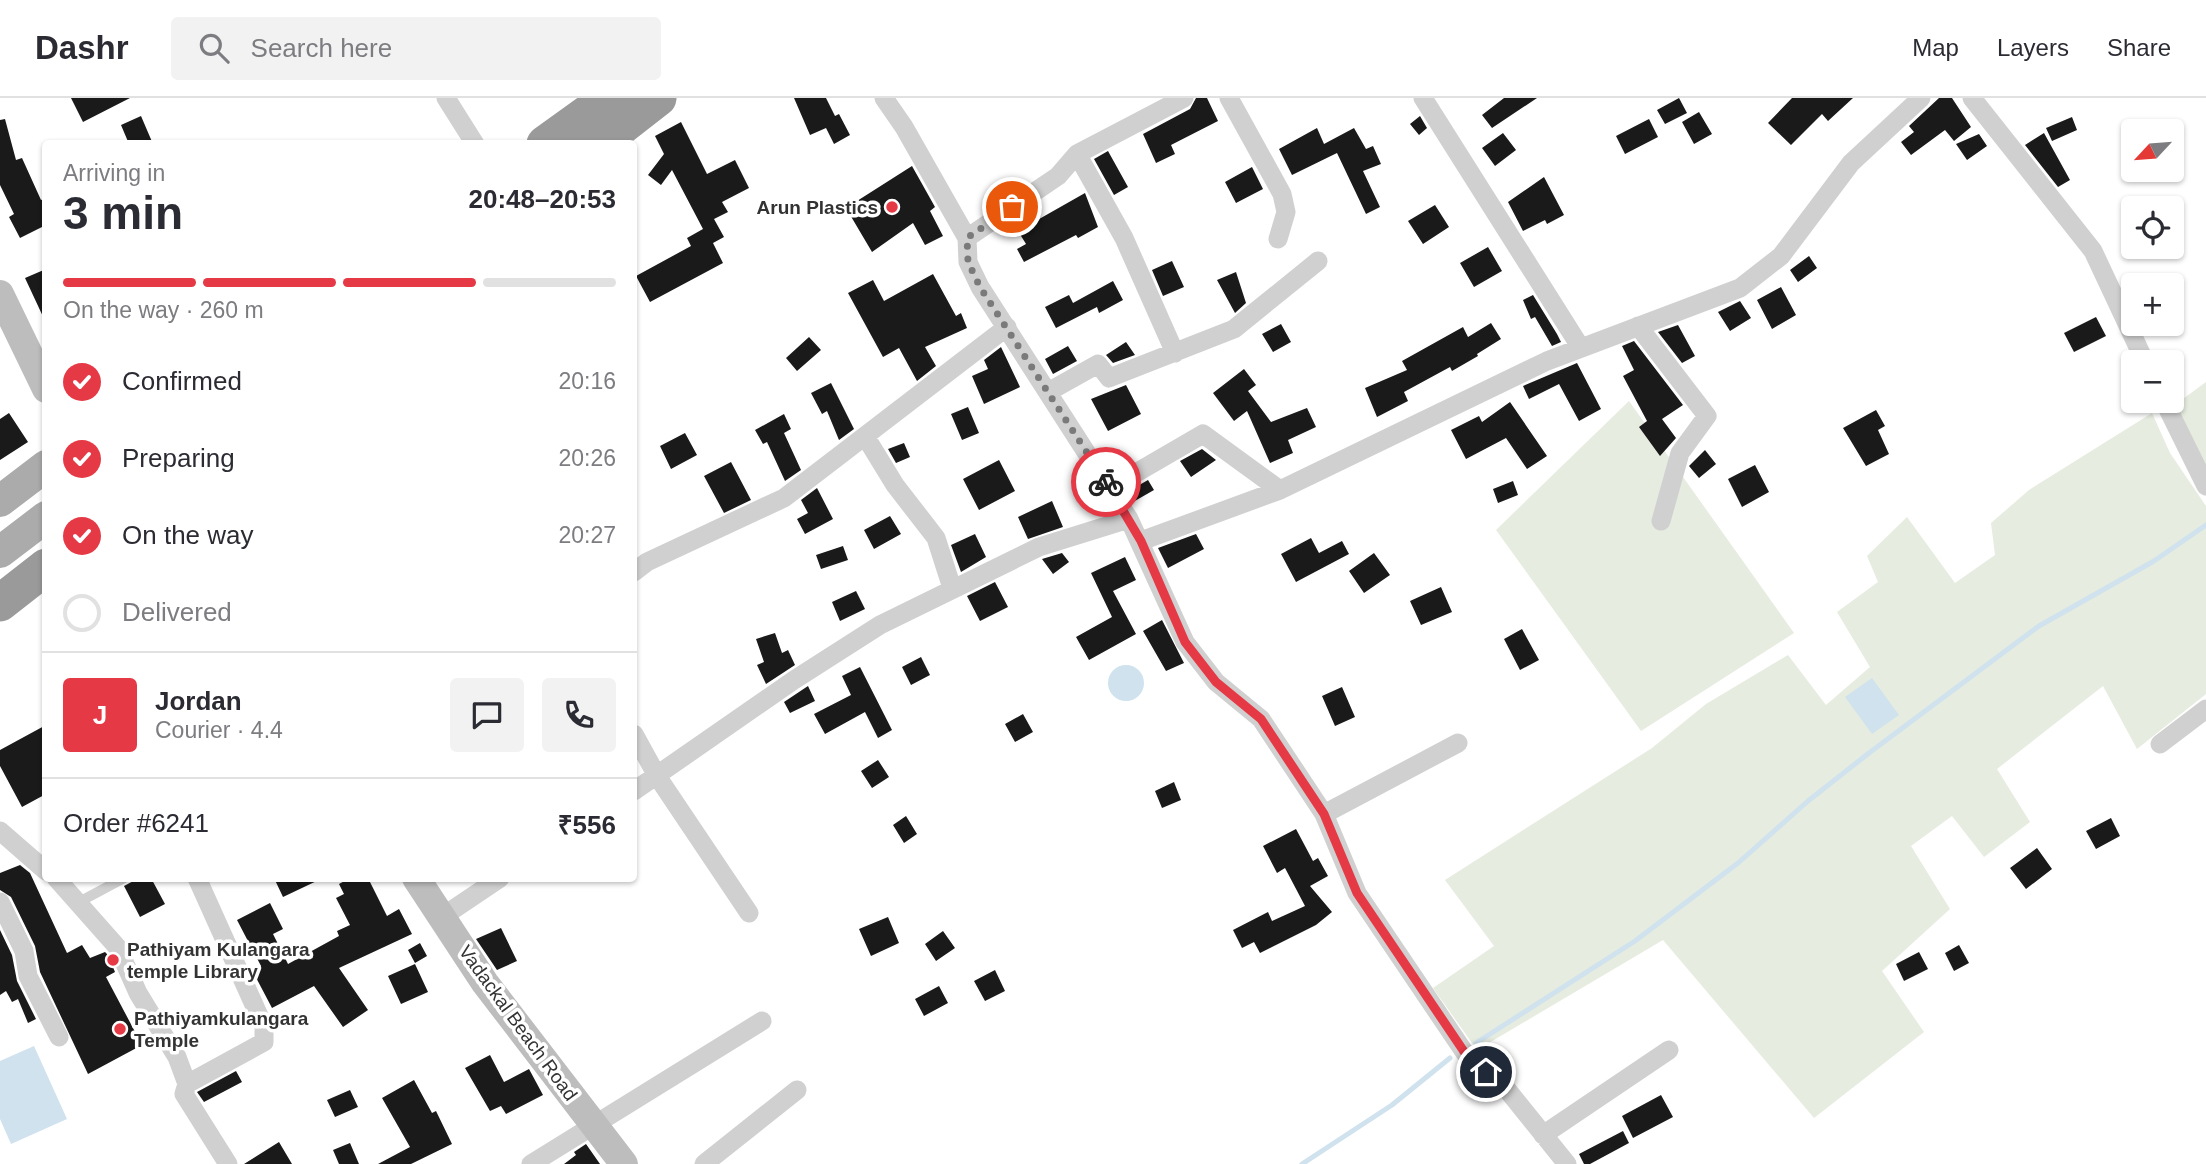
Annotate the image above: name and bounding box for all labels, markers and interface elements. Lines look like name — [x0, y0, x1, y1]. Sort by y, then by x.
search box — [171, 17, 661, 80]
text: Dashr — [35, 29, 129, 66]
icon: search — [195, 29, 233, 67]
text: Search here — [251, 33, 392, 63]
text: Map — [1912, 34, 1959, 61]
text: Layers — [1997, 34, 2069, 61]
text: Share — [2107, 34, 2171, 61]
north arrow — [2121, 119, 2184, 182]
map controls — [2121, 119, 2184, 413]
text: Arriving in — [63, 160, 165, 186]
pin — [982, 177, 1042, 237]
text: 20:48–20:53 — [469, 184, 616, 214]
text: 3 min — [63, 187, 183, 239]
icon: bag — [993, 188, 1031, 226]
button: locate — [2121, 196, 2184, 259]
place label: Arun Plastics — [757, 197, 878, 218]
marker: Arun Plastics — [884, 199, 900, 215]
button: + — [2121, 273, 2184, 336]
text: On the way · 260 m — [63, 297, 264, 323]
button: − — [2121, 350, 2184, 413]
icon: check — [63, 363, 101, 401]
text: Confirmed — [122, 366, 242, 396]
text: 20:16 — [558, 368, 616, 394]
icon: check — [63, 440, 101, 478]
text: Preparing — [122, 443, 235, 473]
text: 20:26 — [558, 445, 616, 471]
courier — [1071, 447, 1141, 517]
icon: bike — [1087, 463, 1125, 501]
icon: check — [63, 517, 101, 555]
text: On the way — [122, 520, 254, 550]
text: 20:27 — [558, 522, 616, 548]
text: Delivered — [122, 597, 232, 627]
button: chat — [450, 678, 524, 752]
button: phone — [542, 678, 616, 752]
text: Jordan — [155, 686, 242, 716]
text: J — [93, 700, 107, 730]
text: Courier · 4.4 — [155, 717, 283, 743]
text: Order #6241 — [63, 808, 209, 838]
text: ₹556 — [558, 810, 616, 840]
place label: Pathiyam Kulangara temple Library — [127, 939, 310, 982]
street label: Vadackal Beach Road — [455, 941, 581, 1105]
marker: Pathiyam Kulangara temple Library — [105, 952, 121, 968]
place label: Pathiyamkulangara Temple — [134, 1008, 309, 1051]
marker: Pathiyamkulangara Temple — [112, 1021, 128, 1037]
pin — [1456, 1042, 1516, 1102]
icon: home — [1467, 1053, 1505, 1091]

